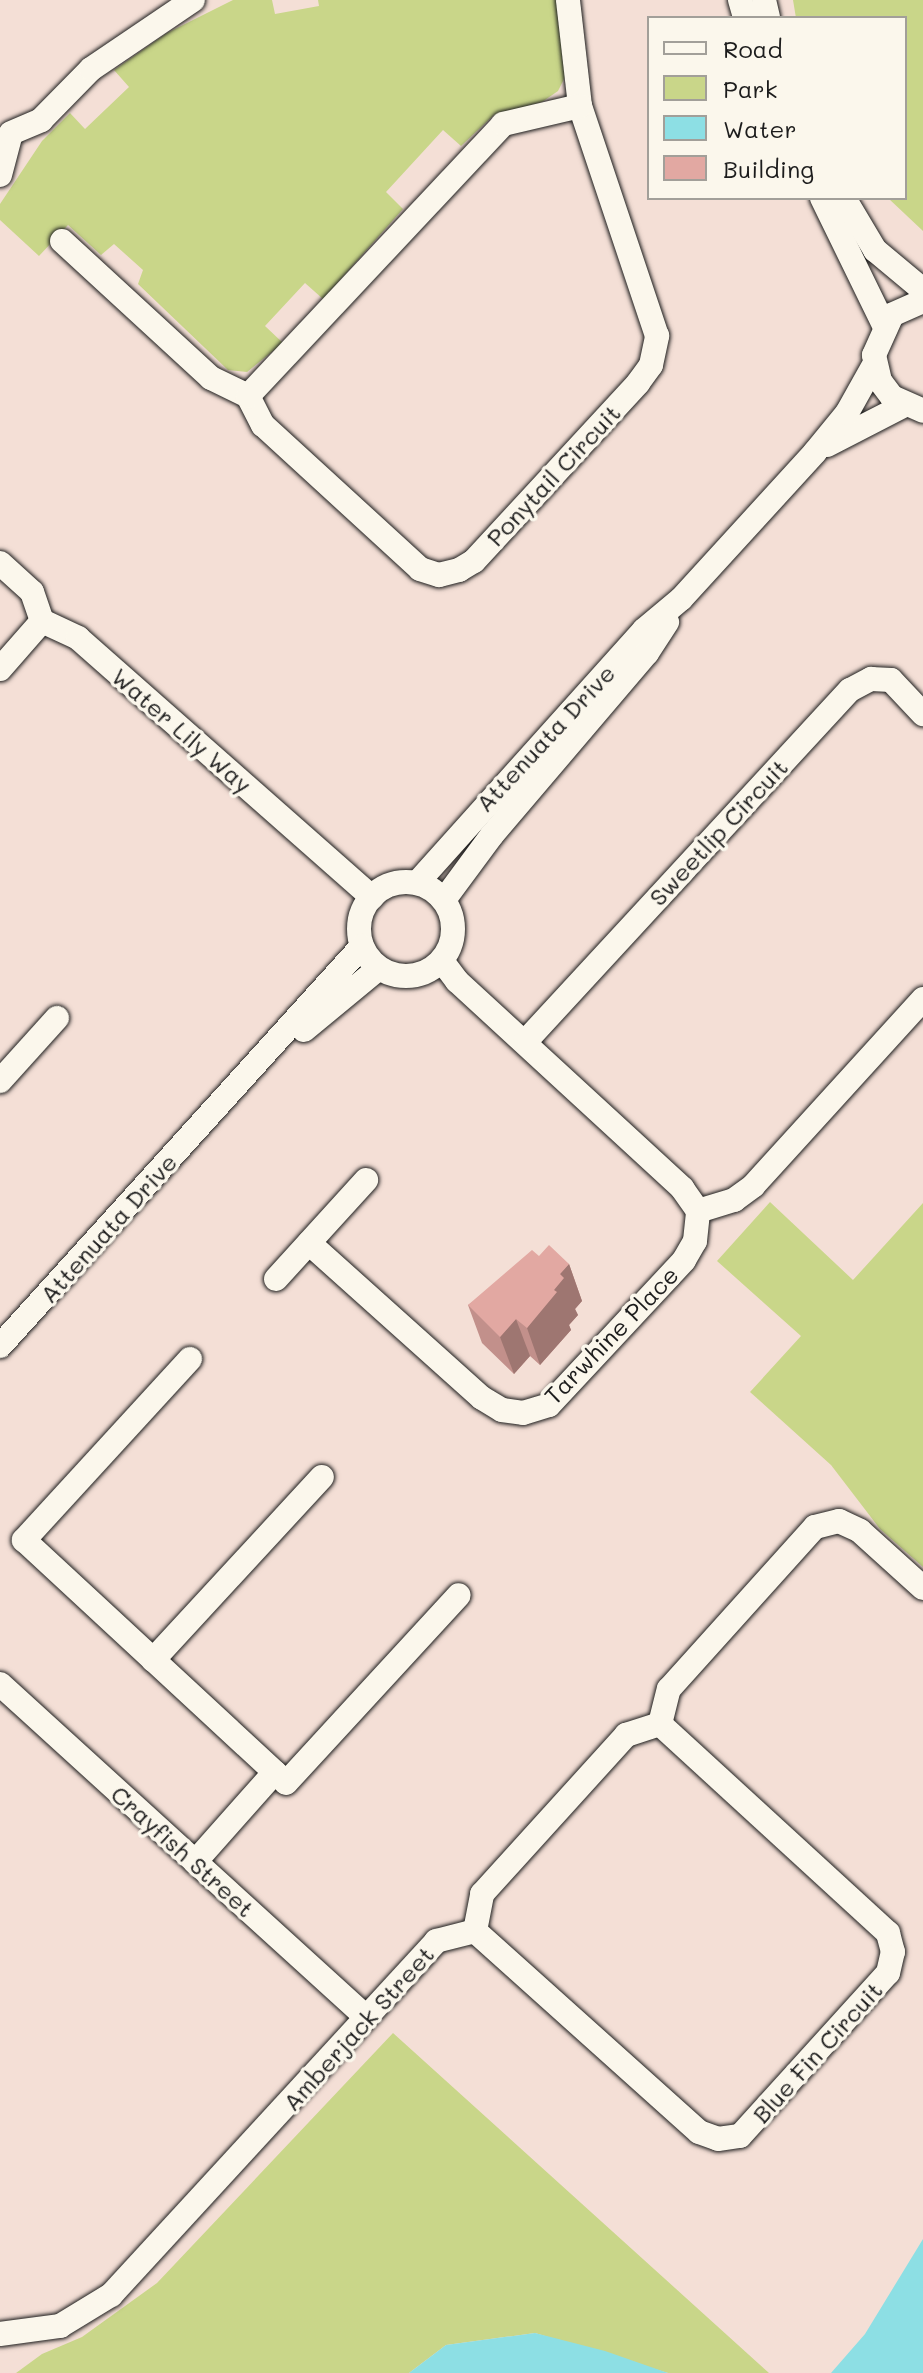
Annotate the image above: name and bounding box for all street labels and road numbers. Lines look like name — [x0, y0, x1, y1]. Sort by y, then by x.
street label: Ponytail Circuit — [480, 398, 626, 552]
street label: Attenuata Drive — [469, 658, 621, 818]
street label: Water Lily Way — [106, 661, 258, 799]
street label: Sweetlip Circuit — [643, 753, 793, 911]
street label: Attenuata Drive — [34, 1148, 182, 1308]
street label: Tarwhine Place — [538, 1260, 684, 1410]
street label: Crayfish Street — [106, 1779, 260, 1923]
street label: Amberjack Street — [276, 1940, 440, 2116]
street label: Blue Fin Circuit — [746, 1975, 888, 2129]

